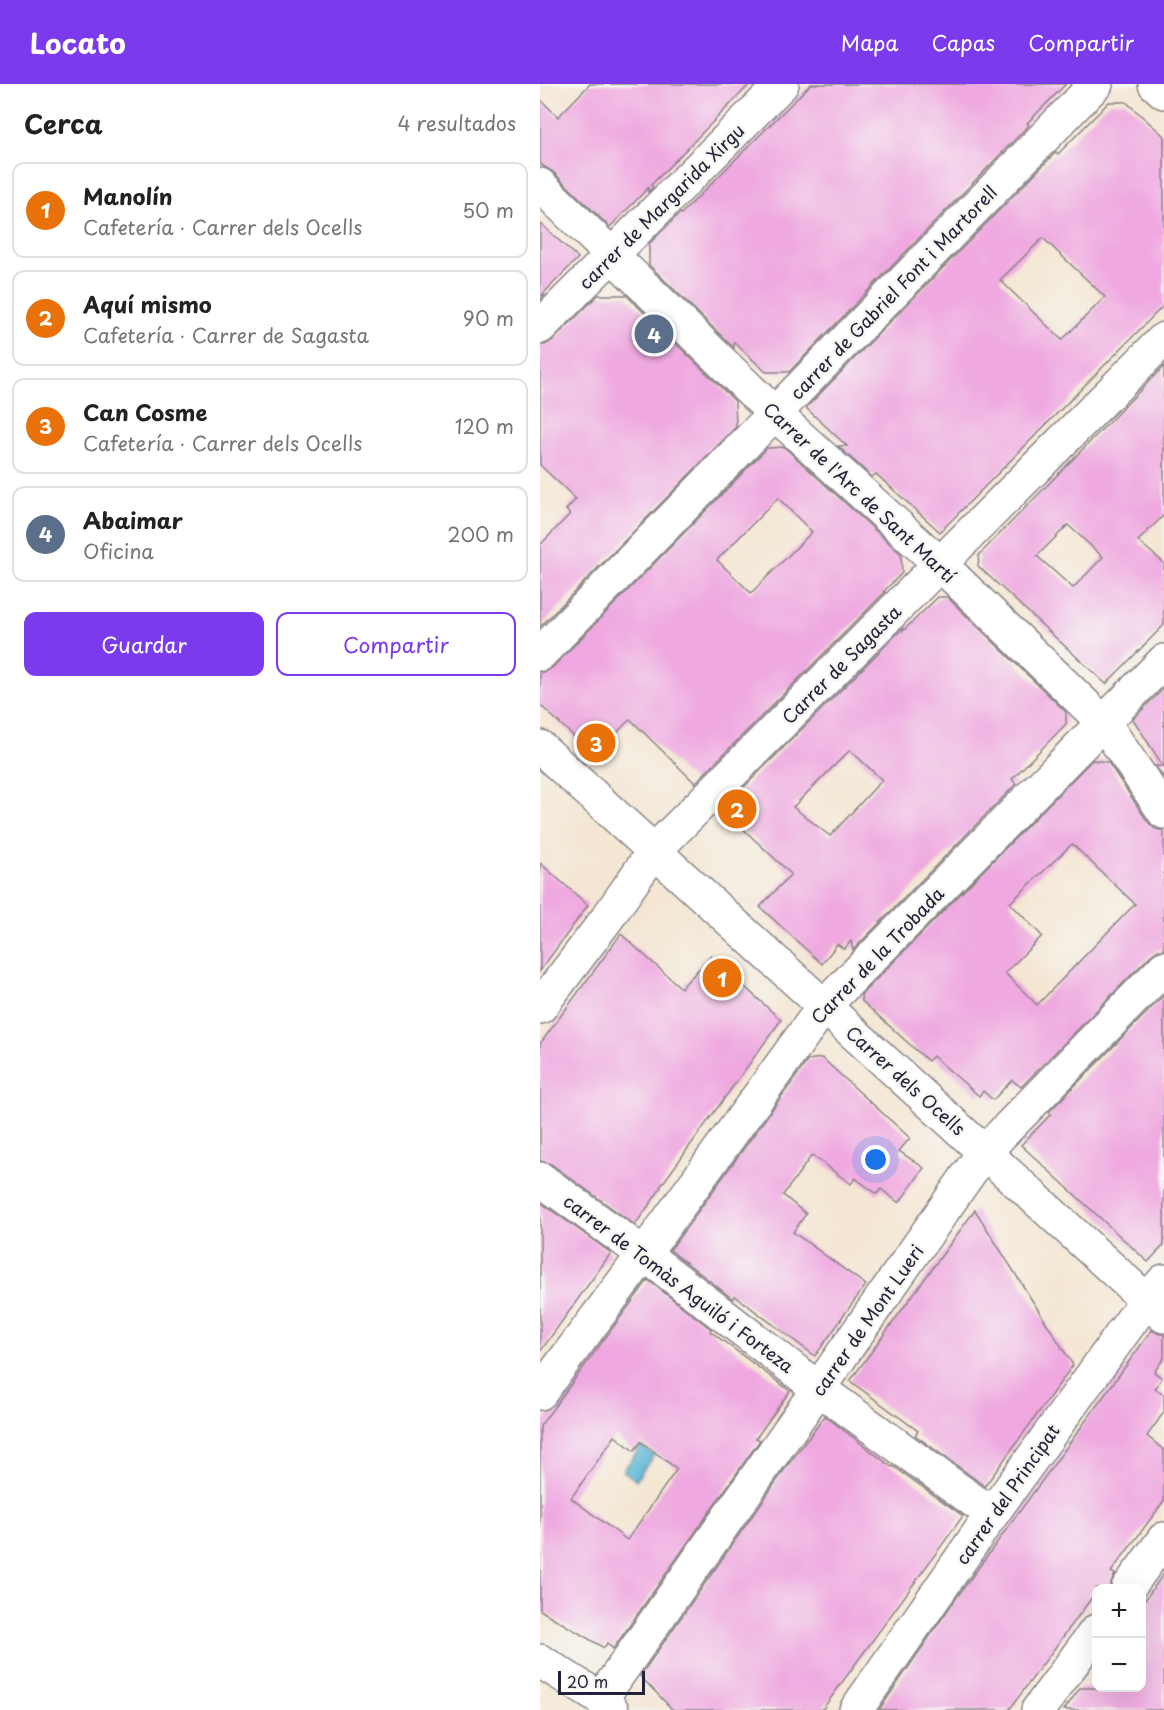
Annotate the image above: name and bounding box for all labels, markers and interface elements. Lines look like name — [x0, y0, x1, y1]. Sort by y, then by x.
text: Locato — [30, 21, 126, 64]
text: Mapa — [841, 26, 899, 58]
text: Capas — [932, 26, 995, 58]
text: Compartir — [1028, 26, 1134, 58]
text: Cerca — [24, 104, 103, 143]
text: 4 resultados — [398, 108, 516, 138]
street label: carrer de Margarida Xirgu — [572, 117, 750, 295]
text: Manolín — [83, 179, 172, 212]
street label: carrer de Gabriel Font i Martorell — [783, 179, 1003, 405]
text: 1 — [41, 195, 50, 225]
text: 50 m — [462, 195, 514, 225]
text: Cafetería · Carrer dels Ocells — [83, 212, 362, 242]
text: Aquí mismo — [83, 287, 212, 320]
text: 2 — [38, 303, 53, 333]
text: 90 m — [463, 303, 514, 333]
pin: 4 — [634, 312, 674, 356]
text: Cafetería · Carrer de Sagasta — [83, 320, 369, 350]
text: Can Cosme — [83, 395, 207, 428]
street label: Carrer de l'Arc de Sant Martí — [758, 395, 963, 589]
text: 3 — [39, 411, 52, 441]
text: 120 m — [455, 411, 514, 441]
text: Cafetería · Carrer dels Ocells — [83, 428, 362, 458]
text: Abaimar — [83, 503, 183, 536]
text: 4 — [39, 519, 52, 549]
text: 200 m — [447, 519, 514, 549]
text: Oficina — [83, 536, 154, 566]
street label: Carrer de Sagasta — [775, 598, 907, 730]
button: Guardar — [24, 612, 264, 676]
button: Compartir — [276, 612, 516, 676]
pin: 3 — [576, 720, 616, 766]
pin: 2 — [718, 786, 756, 832]
street label: Carrer de la Trobada — [804, 880, 950, 1030]
pin: 1 — [702, 956, 741, 1000]
street label: Carrer dels Ocells — [840, 1019, 972, 1141]
your location — [861, 1145, 890, 1174]
street label: carrer de Tomàs Aguiló i Forteza — [558, 1187, 800, 1379]
street label: carrer de Mont Lueri — [804, 1239, 930, 1401]
street label: carrer del Principat — [948, 1418, 1066, 1570]
map controls — [1092, 1584, 1146, 1692]
button: + — [1092, 1584, 1146, 1638]
button: − — [1092, 1638, 1146, 1692]
scale bar — [558, 1668, 645, 1696]
text: 20 m — [567, 1669, 608, 1693]

